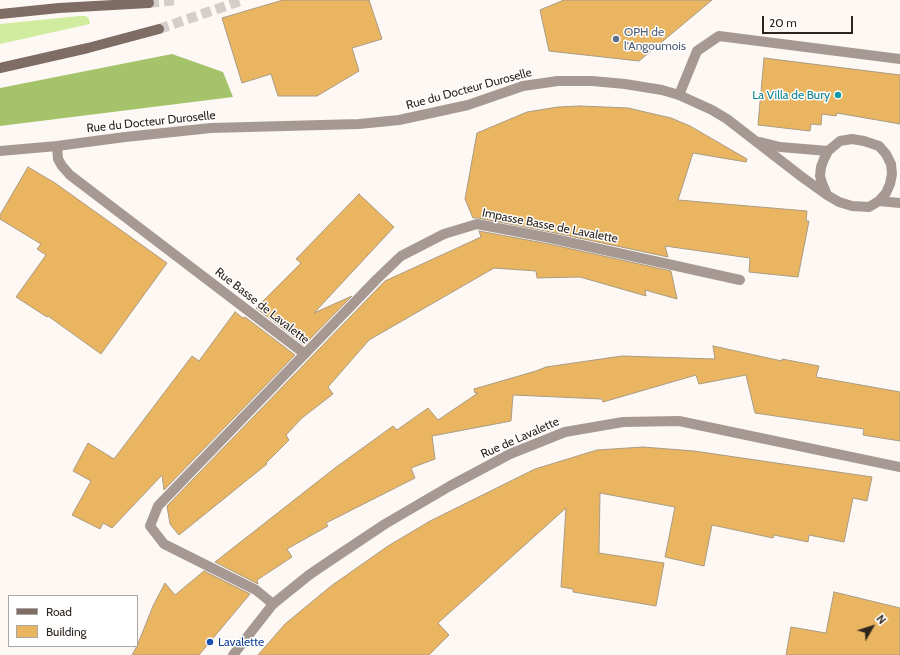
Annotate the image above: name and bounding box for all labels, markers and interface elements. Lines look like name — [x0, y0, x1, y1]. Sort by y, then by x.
scale bar — [764, 8, 855, 34]
text: 20 m — [769, 15, 797, 30]
place label: OPH de l'Angoumois — [624, 25, 686, 53]
marker: OPH de l'Angoumois — [611, 34, 621, 44]
street label: Rue du Docteur Duroselle — [405, 65, 533, 113]
place label: La Villa de Bury — [752, 88, 830, 102]
marker: La Villa de Bury — [833, 90, 843, 100]
street label: Rue du Docteur Duroselle — [86, 108, 216, 136]
street label: Impasse Basse de Lavalette — [481, 206, 619, 246]
street label: Rue Basse de Lavalette — [212, 265, 312, 347]
street label: Rue de Lavalette — [479, 414, 561, 462]
legend — [8, 595, 138, 647]
text: Road — [46, 604, 72, 619]
north arrow — [852, 607, 892, 647]
text: N — [873, 612, 889, 627]
text: Building — [46, 624, 87, 639]
place label: Lavalette — [218, 635, 264, 649]
marker: Lavalette — [205, 637, 215, 647]

